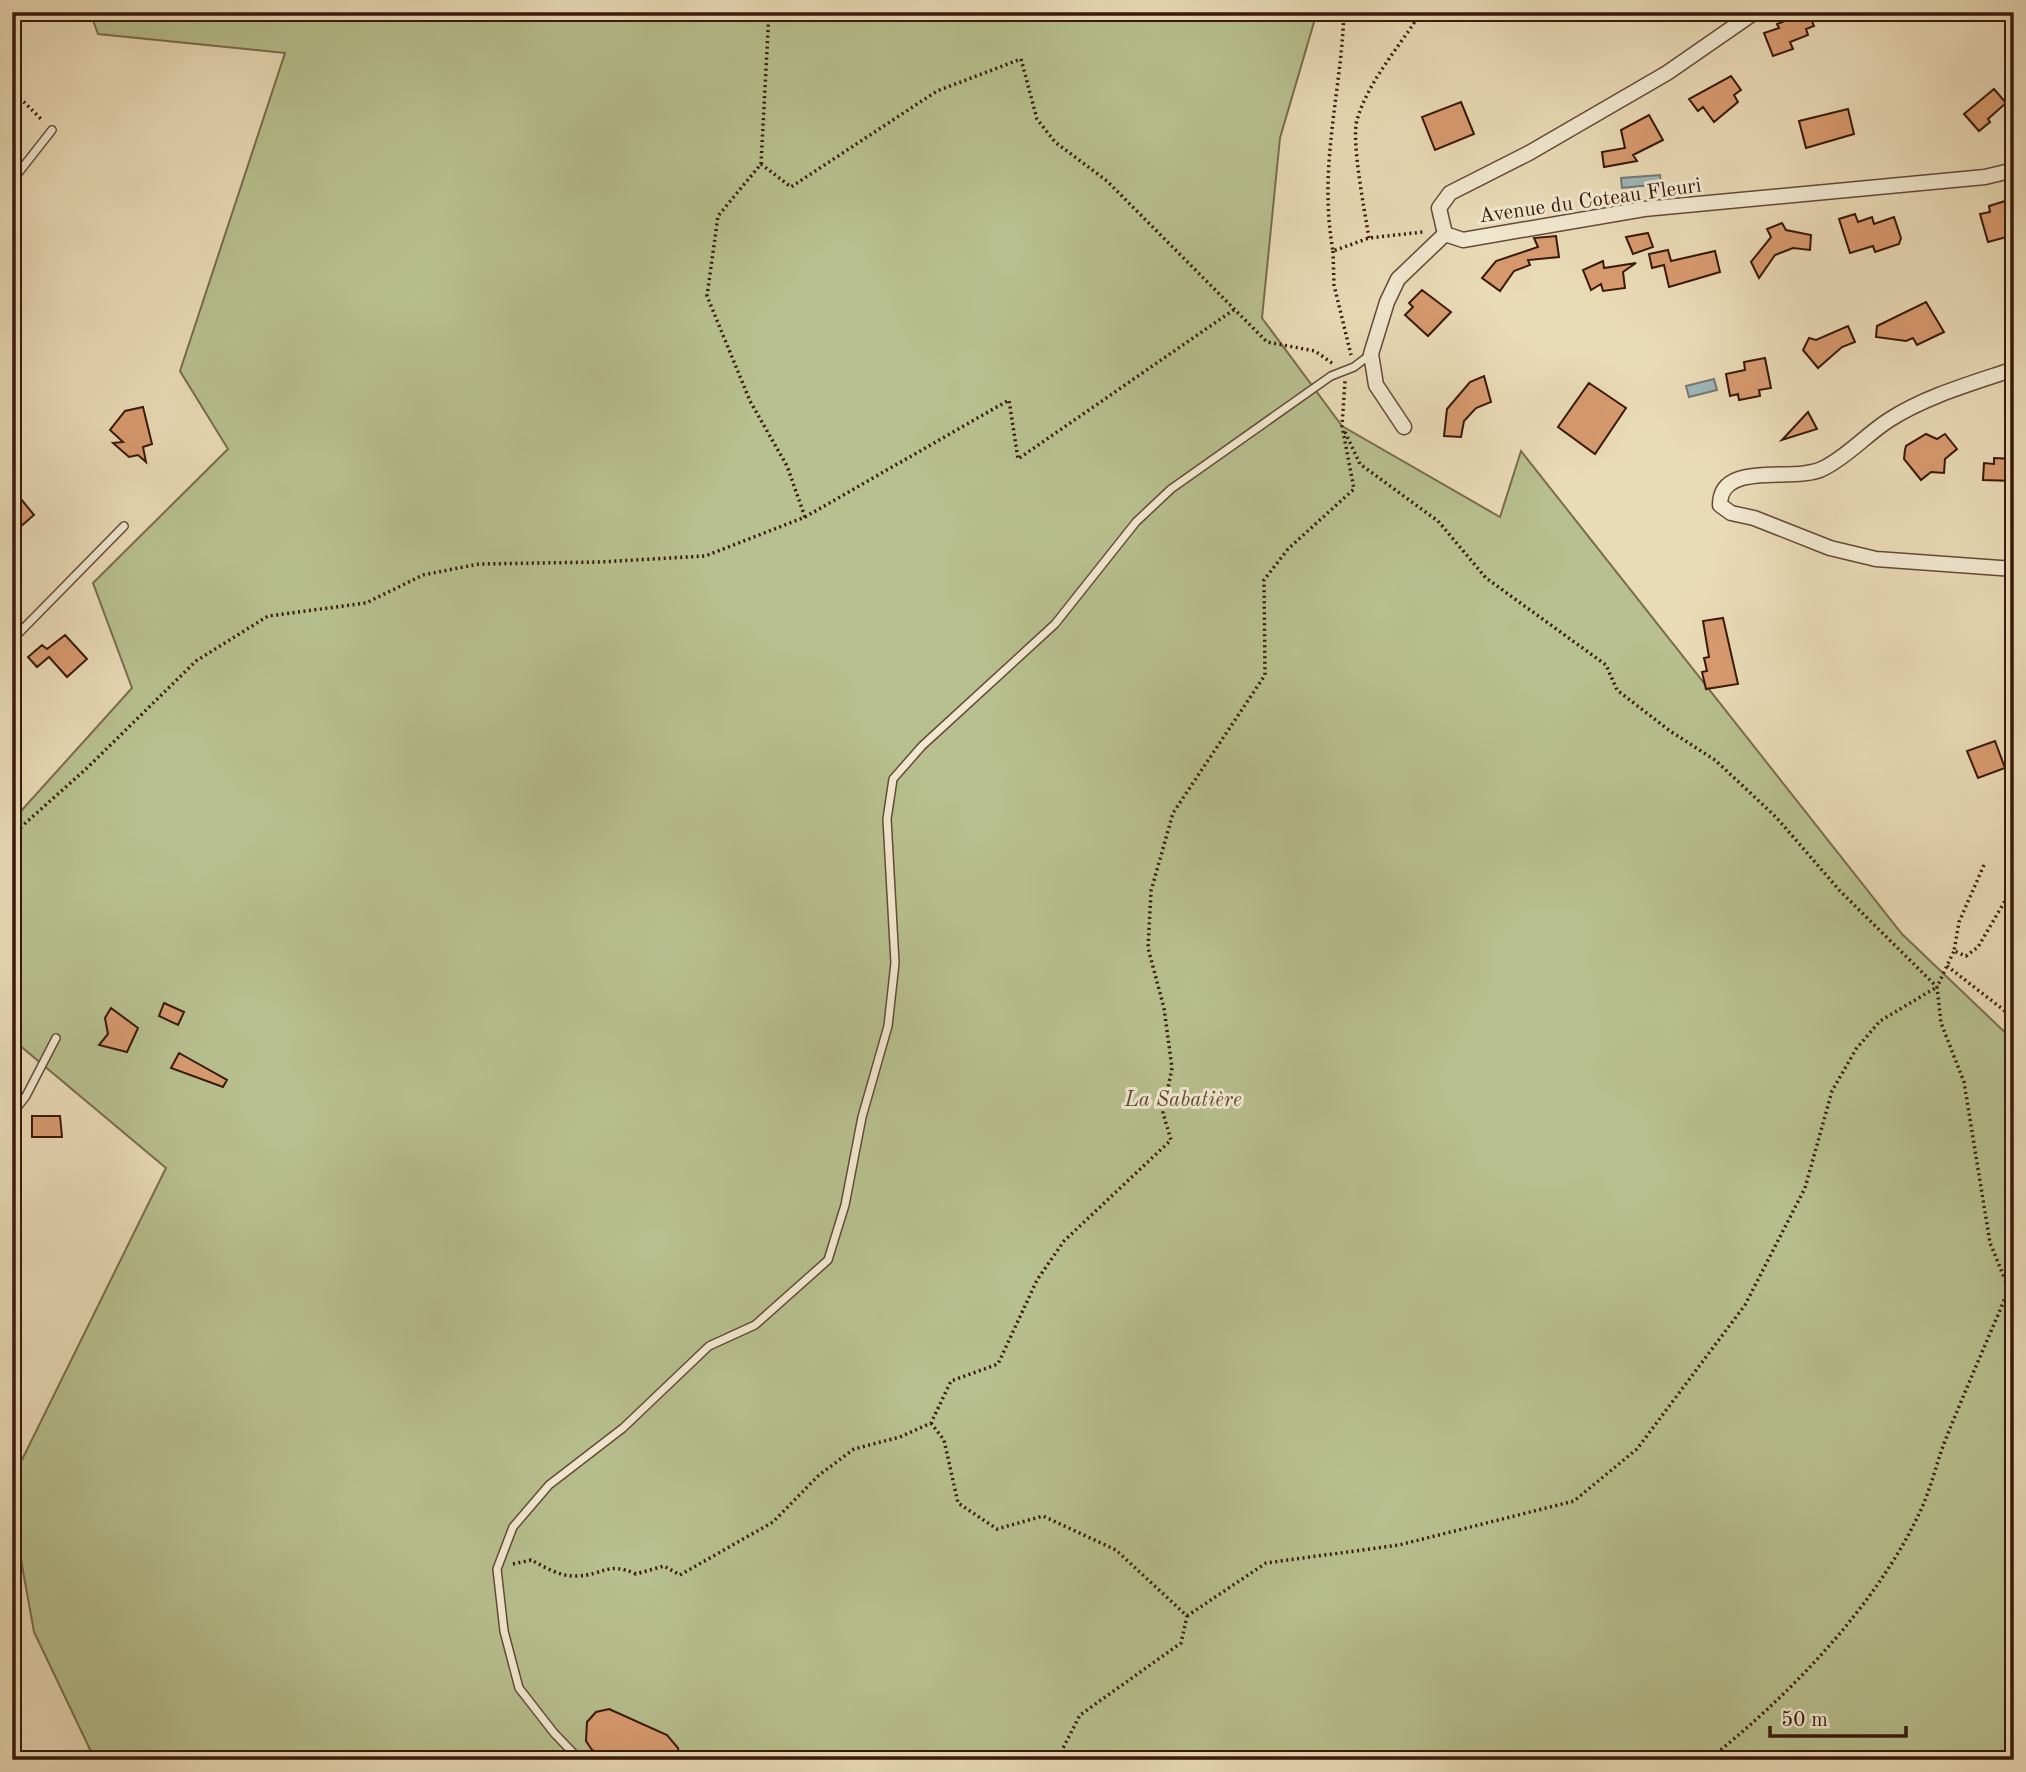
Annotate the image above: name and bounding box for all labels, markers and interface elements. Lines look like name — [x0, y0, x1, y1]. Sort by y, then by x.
street label: Avenue du Coteau Fleuri — [1478, 175, 1703, 228]
park label: La Sabatière — [1123, 1090, 1242, 1111]
scale bar — [1770, 1695, 1907, 1739]
text: 50 m — [1781, 1710, 1828, 1731]

